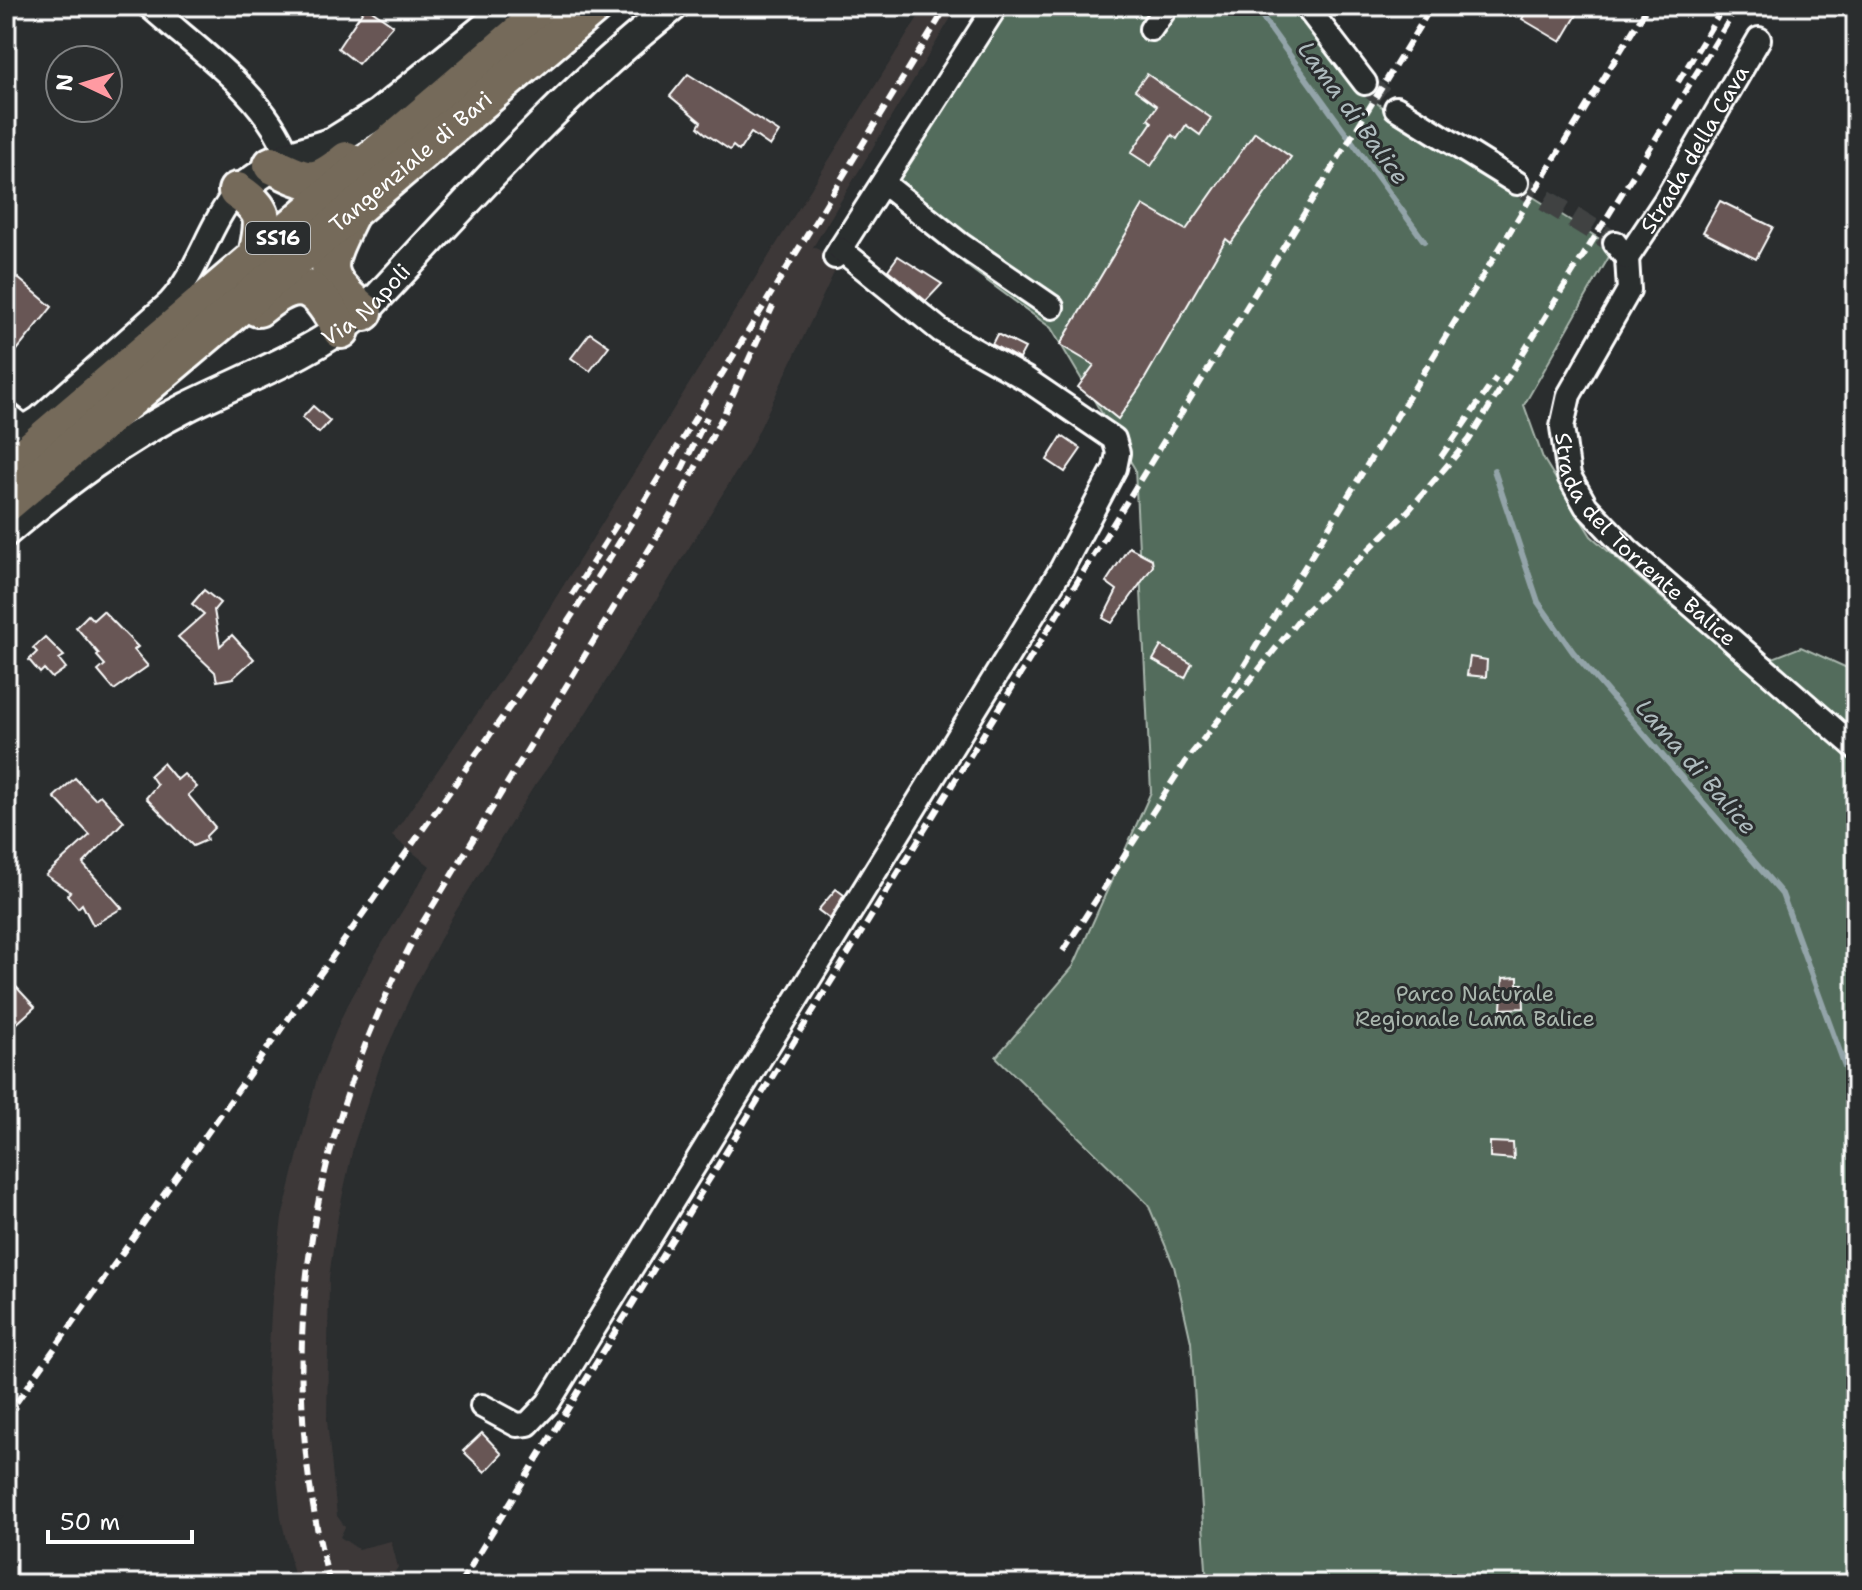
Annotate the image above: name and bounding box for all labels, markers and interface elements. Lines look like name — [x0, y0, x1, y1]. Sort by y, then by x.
water label: Lama di Balice — [1290, 35, 1416, 191]
north arrow — [44, 44, 124, 124]
street label: Strada della Cava — [1634, 60, 1756, 239]
text: N — [49, 73, 80, 92]
street label: Tangenziale di Bari — [323, 85, 498, 239]
road number: SS16 — [246, 222, 310, 254]
street label: Via Napoli — [316, 258, 417, 353]
street label: Strada del Torrente Balice — [1548, 431, 1743, 653]
water label: Lama di Balice — [1628, 692, 1764, 842]
park label: Parco Naturale Regionale Lama Balice — [1355, 979, 1595, 1033]
scale bar — [48, 1494, 192, 1544]
text: 50 m — [60, 1506, 120, 1538]

